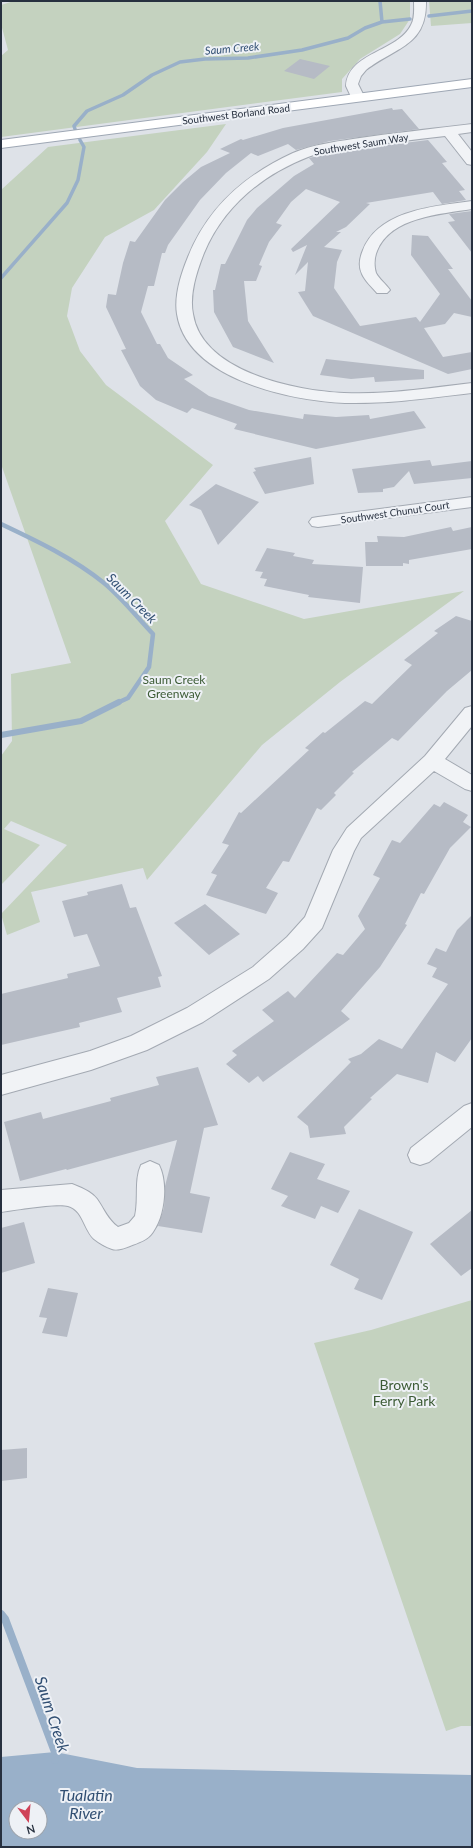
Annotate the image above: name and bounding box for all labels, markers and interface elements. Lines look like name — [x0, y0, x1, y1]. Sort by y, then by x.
water label: Saum Creek — [204, 39, 260, 57]
street label: Southwest Borland Road — [182, 101, 290, 127]
street label: Southwest Saum Way — [313, 130, 410, 157]
street label: Southwest Chunut Court — [340, 498, 450, 526]
water label: Saum Creek — [104, 570, 161, 627]
park label: Saum Creek Greenway — [143, 672, 206, 701]
park label: Brown's Ferry Park — [373, 1376, 436, 1409]
water label: Saum Creek — [32, 1673, 74, 1755]
water label: Tualatin River — [59, 1785, 113, 1822]
north arrow — [8, 1800, 48, 1840]
text: N — [25, 1823, 37, 1838]

